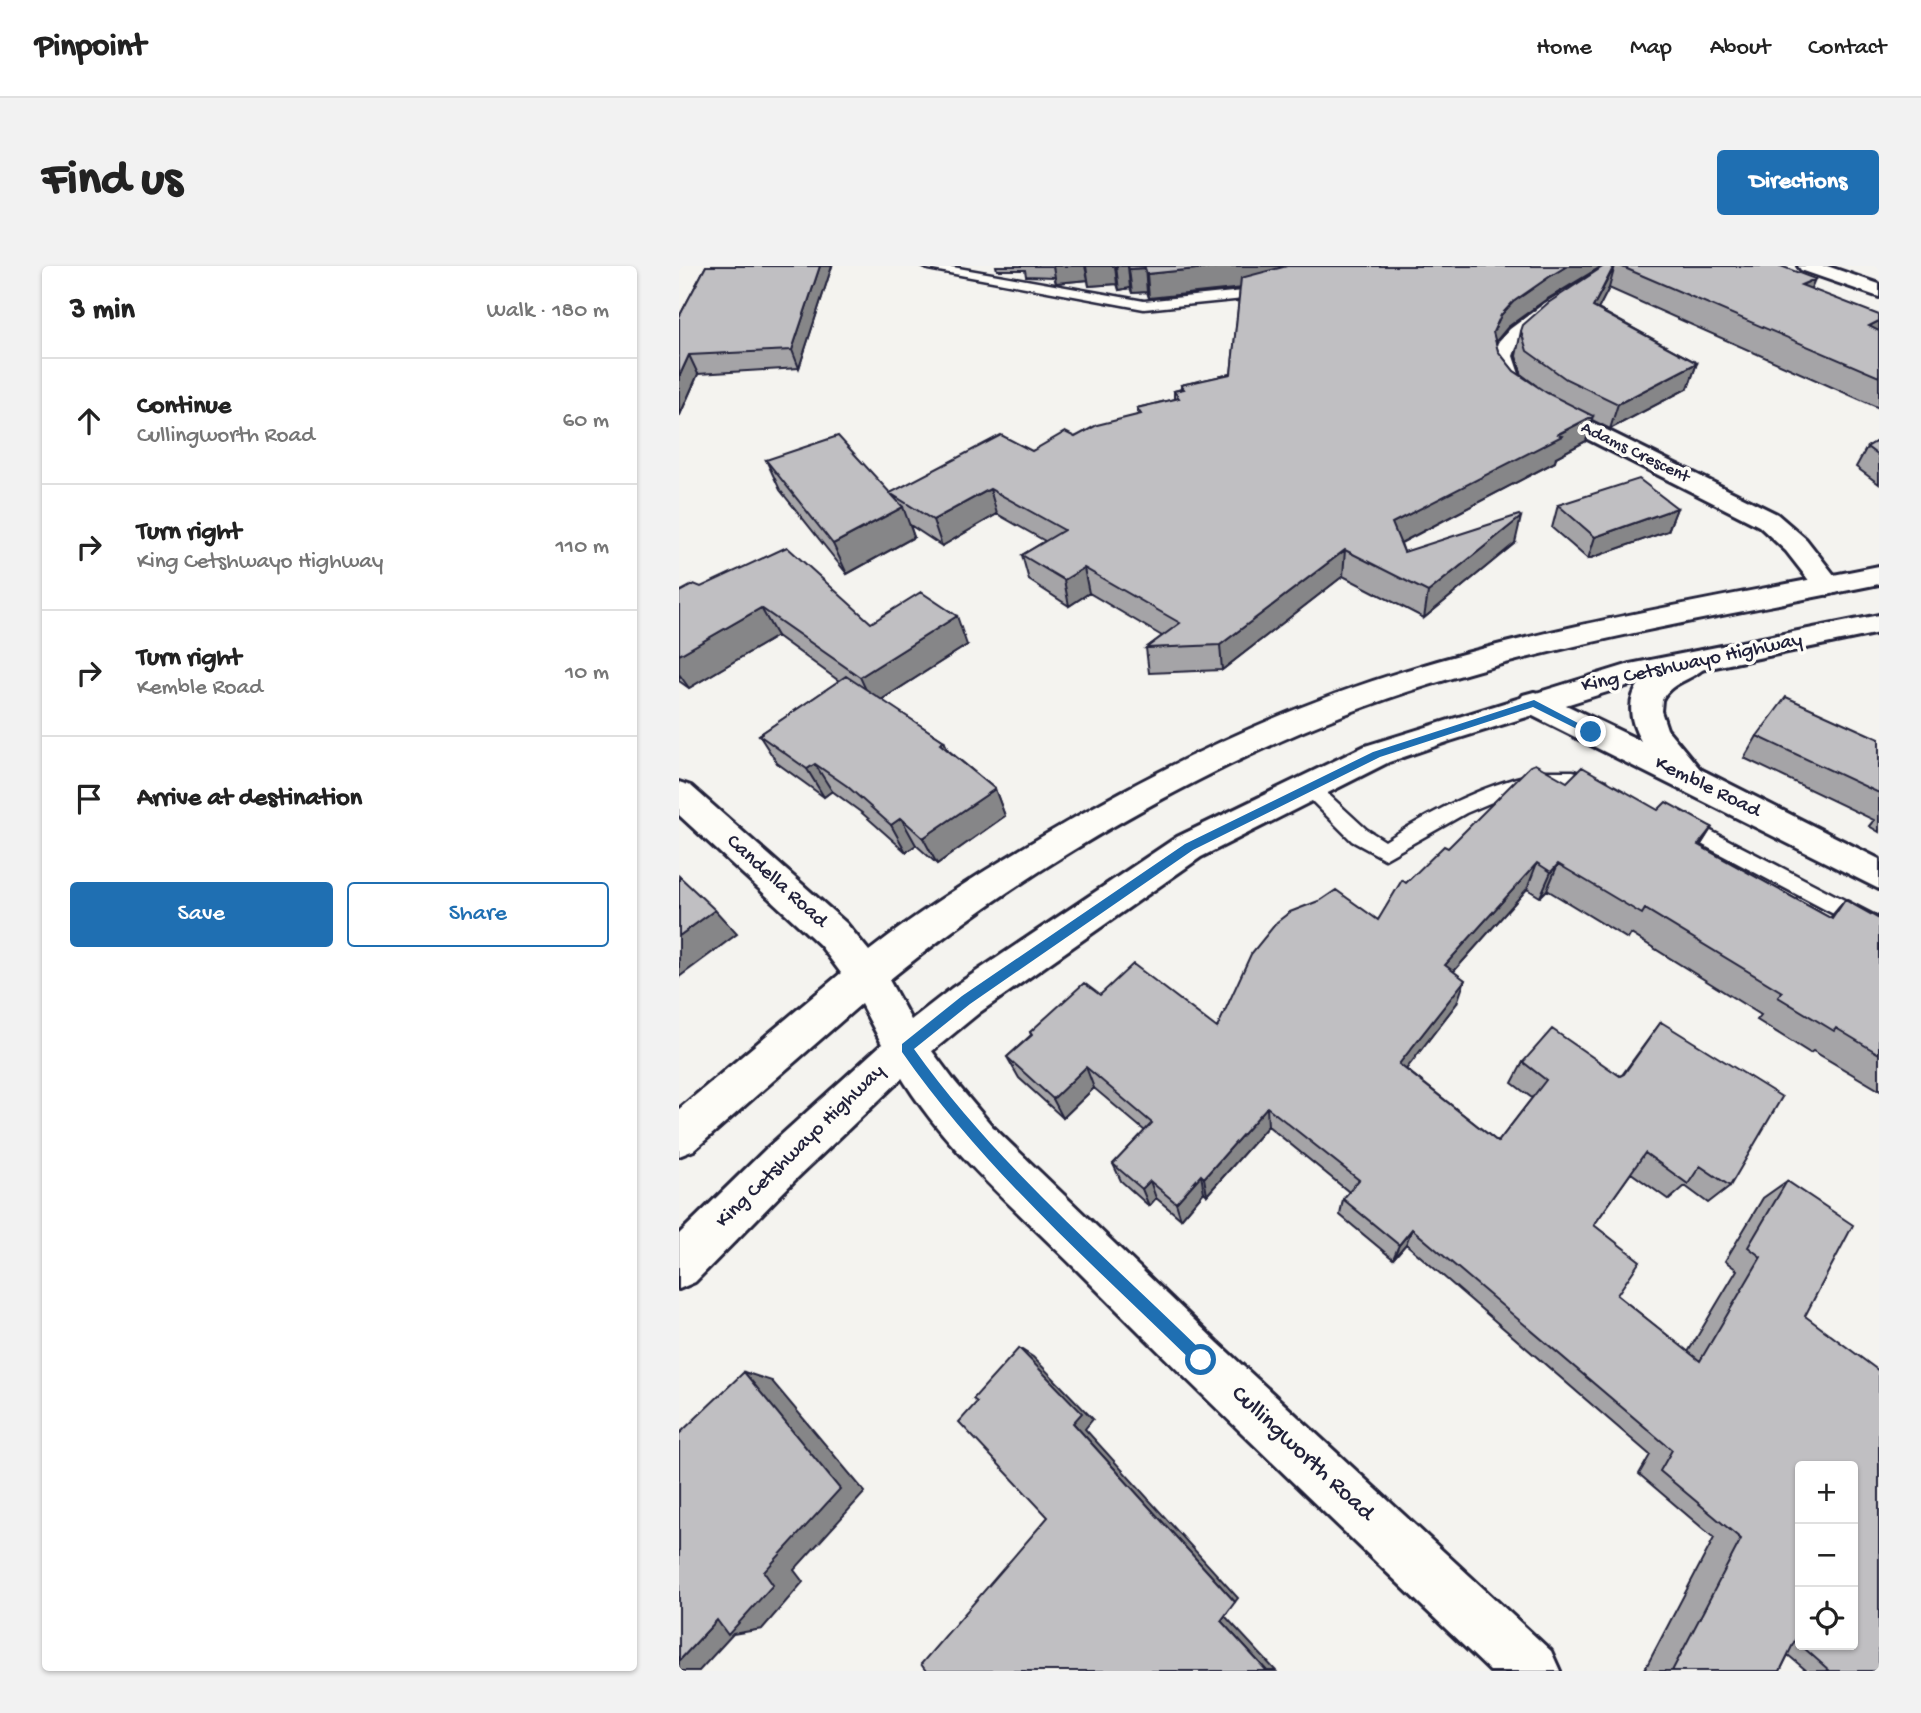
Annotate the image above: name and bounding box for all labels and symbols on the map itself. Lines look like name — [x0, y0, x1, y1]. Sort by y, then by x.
street label: Adams Crescent — [1577, 418, 1694, 489]
street label: King Cetshwayo Highway — [1579, 628, 1805, 700]
route end — [1575, 716, 1606, 747]
street label: Kemble Road — [1650, 752, 1766, 825]
street label: Candella Road — [720, 830, 833, 935]
street label: King Cetshwayo Highway — [711, 1060, 891, 1234]
route start — [1185, 1344, 1216, 1375]
street label: Cullingworth Road — [1224, 1380, 1381, 1529]

